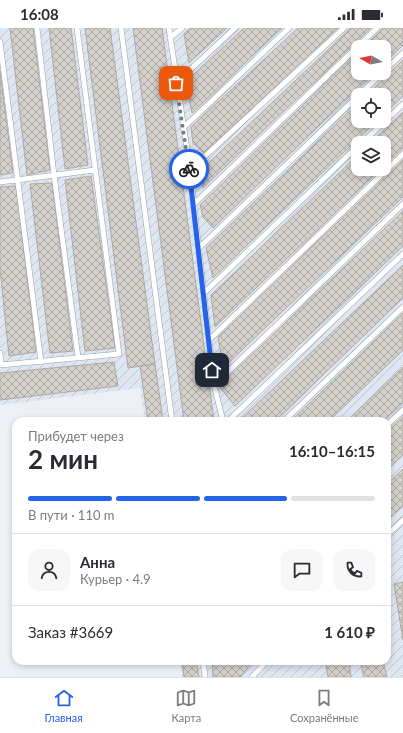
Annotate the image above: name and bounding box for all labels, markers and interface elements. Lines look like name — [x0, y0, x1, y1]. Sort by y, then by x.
text: 16:08 — [20, 5, 59, 23]
north arrow — [351, 40, 391, 80]
map controls — [351, 40, 391, 176]
pin — [159, 66, 193, 100]
icon: bag — [165, 72, 187, 94]
button: locate — [351, 88, 391, 128]
button: layers — [351, 136, 391, 176]
courier — [169, 149, 209, 189]
icon: bike — [178, 158, 200, 180]
pin — [195, 353, 229, 387]
icon: home — [201, 359, 223, 381]
text: Прибудет через — [28, 428, 124, 444]
text: 16:10–16:15 — [289, 442, 375, 460]
text: 2 мин — [28, 443, 98, 475]
text: В пути · 110 m — [28, 507, 114, 523]
button: person — [28, 549, 70, 591]
button: chat — [281, 549, 323, 591]
button: phone — [333, 549, 375, 591]
text: Анна — [80, 553, 115, 571]
text: Курьер · 4.9 — [80, 571, 151, 587]
text: Заказ #3669 — [28, 623, 113, 641]
text: 1 610 ₽ — [324, 623, 375, 641]
tab: Главная — [44, 687, 83, 724]
tab: Карта — [172, 687, 201, 724]
tab: Сохранённые — [290, 687, 359, 724]

